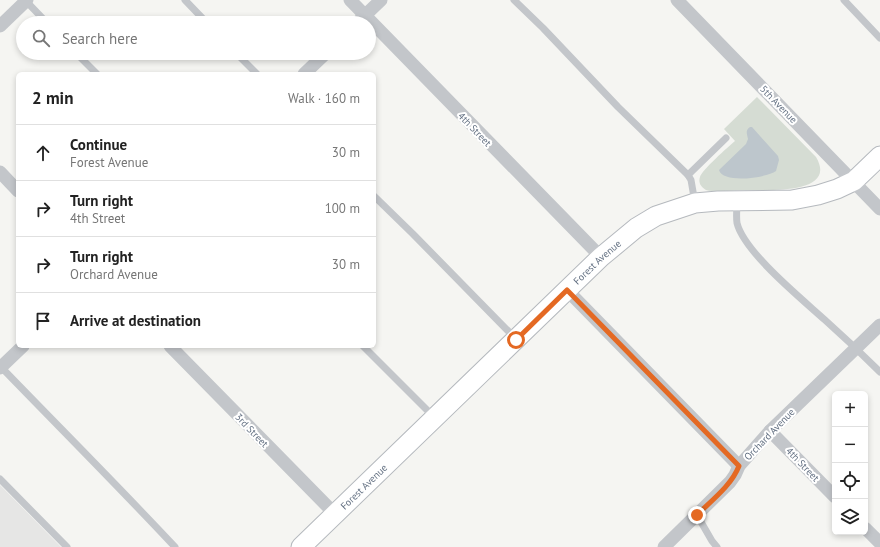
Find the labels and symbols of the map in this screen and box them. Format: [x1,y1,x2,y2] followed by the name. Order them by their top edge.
[757,83,800,126] street label: 5th Avenue
[455,110,495,150] street label: 4th Street
[571,237,624,287] street label: Forest Avenue
[507,331,525,349] route start
[741,406,797,463] street label: Orchard Avenue
[232,411,271,451] street label: 3rd Street
[783,445,823,485] street label: 4th Street
[338,461,390,513] street label: Forest Avenue
[688,506,706,524] route end

